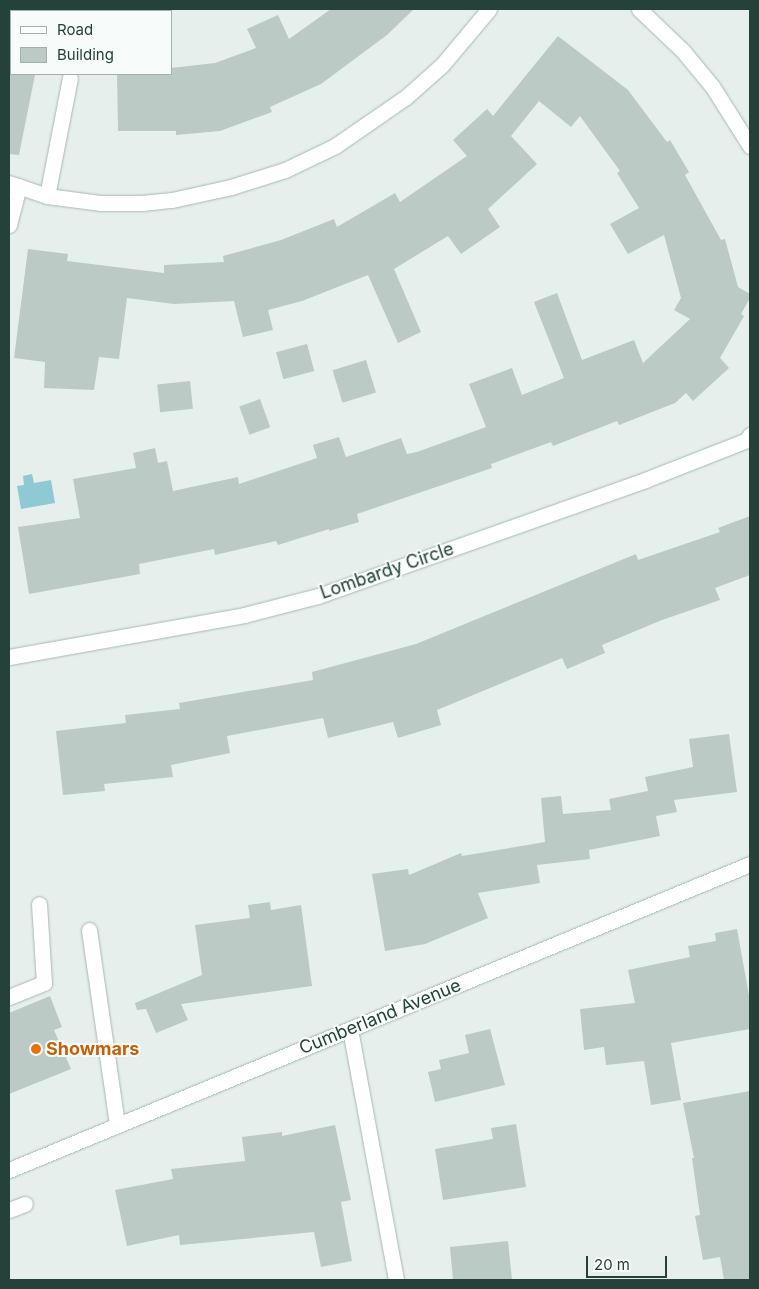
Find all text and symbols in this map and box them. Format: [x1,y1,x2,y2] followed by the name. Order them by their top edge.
[10,10,172,75] legend
[57,20,93,39] text: Road
[57,45,114,64] text: Building
[317,538,457,604] street label: Lombardy Circle
[296,975,464,1059] street label: Cumberland Avenue
[46,1038,139,1060] place label: Showmars
[30,1043,42,1055] marker: Showmars
[589,1246,670,1278] scale bar
[594,1255,630,1274] text: 20 m

